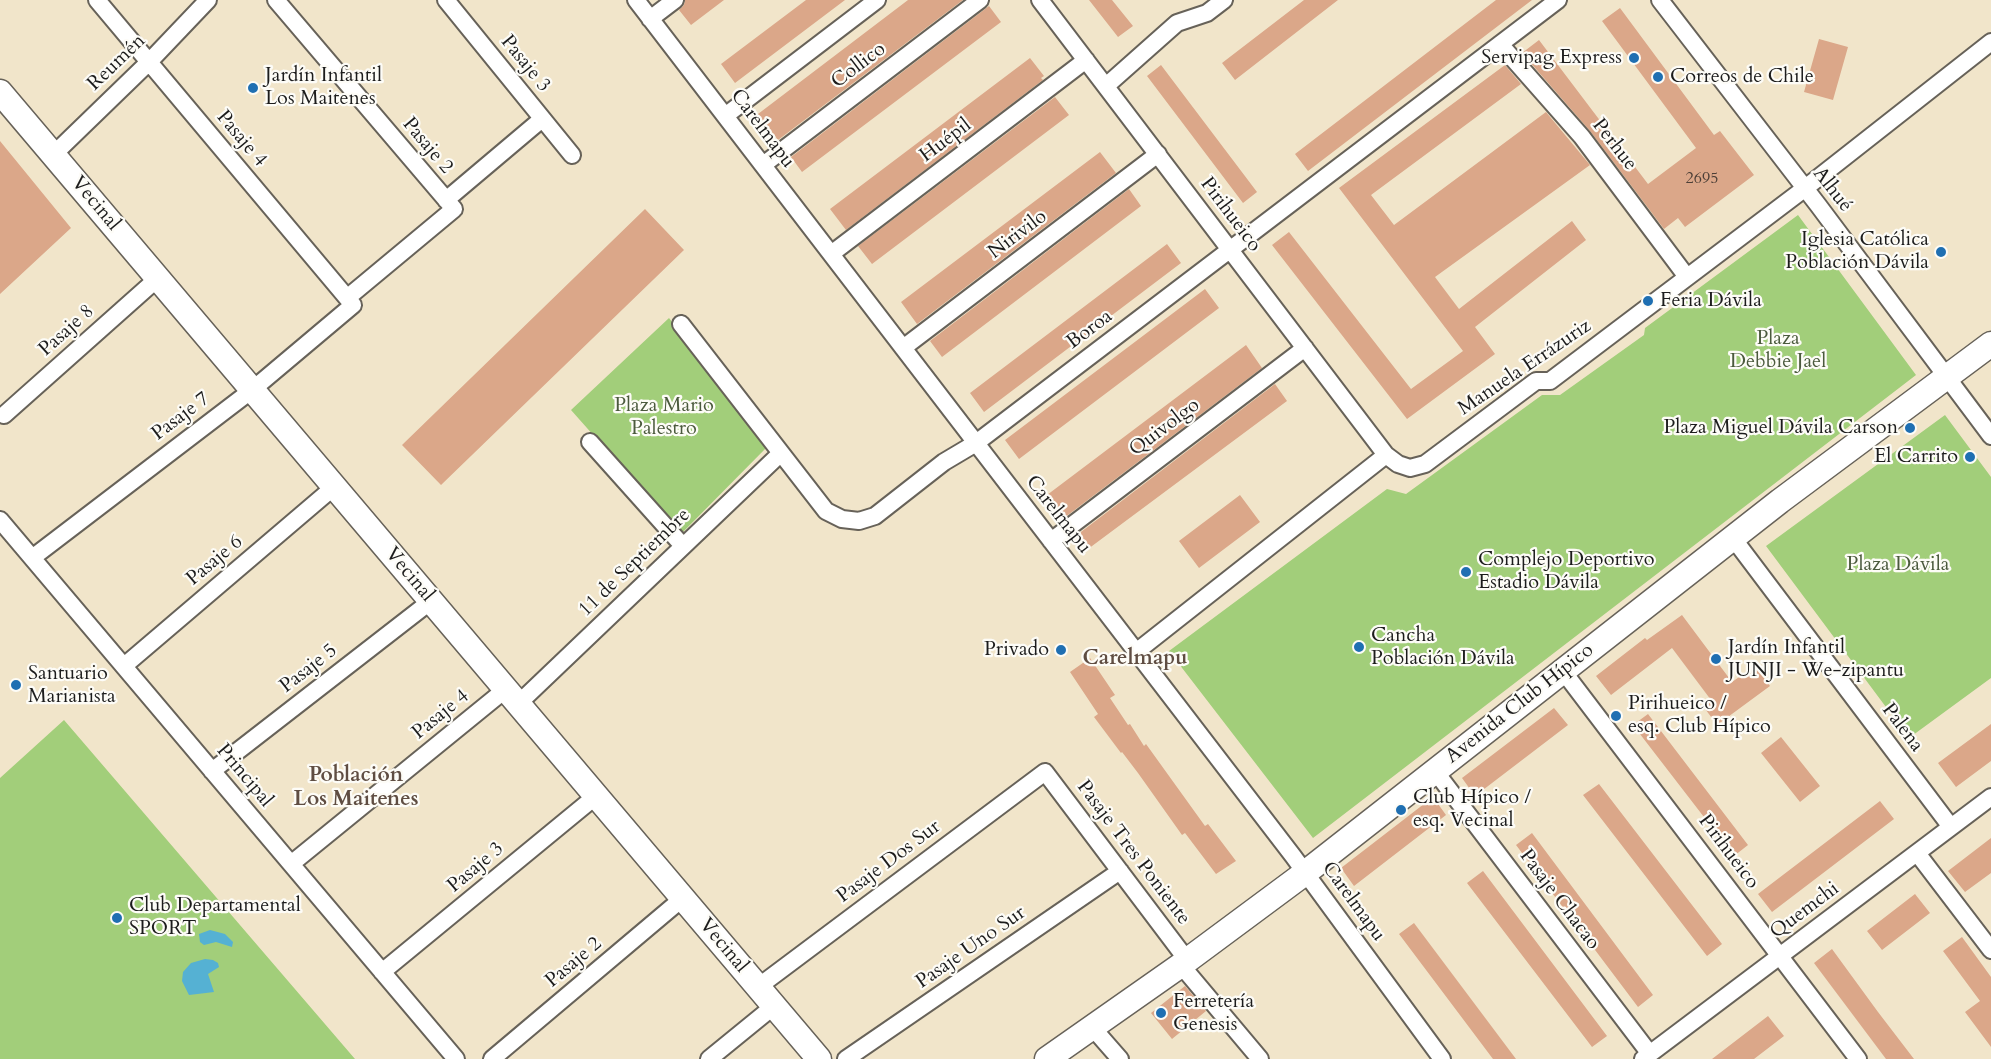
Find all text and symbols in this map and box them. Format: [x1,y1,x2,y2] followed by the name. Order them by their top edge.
[83,30,151,96] street label: Reumén
[495,31,555,97] street label: Pasaje 3
[827,38,891,94] street label: Collico
[1481,46,1622,70] place label: Servipag Express
[1627,51,1641,65] marker: Servipag Express
[265,64,382,111] place label: Jardín Infantil Los Maitenes
[1670,65,1814,89] place label: Correos de Chile
[1651,70,1665,84] marker: Correos de Chile
[246,81,260,95] marker: Jardín Infantil Los Maitenes
[725,85,799,173] street label: Carelmapu
[211,106,271,172] street label: Pasaje 4
[397,113,457,179] street label: Pasaje 2
[916,114,976,168] street label: Huépil
[1586,114,1642,176] street label: Perhue
[1807,163,1857,217] street label: Alhué
[1686,169,1718,189] house number: 2695
[65,172,125,236] street label: Vecinal
[1194,173,1266,257] street label: Pirihueico
[984,205,1052,265] street label: Nirivilo
[1785,228,1929,275] place label: Iglesia Católica Población Dávila
[1934,245,1948,259] marker: Iglesia Católica Población Dávila
[1660,289,1762,313] place label: Feria Dávila
[1641,294,1655,308] marker: Feria Dávila
[34,300,100,362] street label: Pasaje 8
[1062,305,1118,355] street label: Boroa
[1454,315,1596,421] street label: Manuela Errázuriz
[1730,327,1826,374] park label: Plaza Debbie Jael
[147,388,215,446] street label: Pasaje 7
[614,394,714,441] park label: Plaza Mario Palestro
[1125,394,1205,462] street label: Quivolgo
[1663,416,1898,440] place label: Plaza Miguel Dávila Carson
[1903,421,1917,435] marker: Plaza Miguel Dávila Carson
[1874,445,1958,469] place label: El Carrito
[1963,450,1977,464] marker: El Carrito
[1020,471,1096,559] street label: Carelmapu
[574,504,696,622] street label: 11 de Septiembre
[182,531,248,591] street label: Pasaje 6
[379,543,439,607] street label: Vecinal
[1478,548,1655,595] place label: Complejo Deportivo Estadio Dávila
[1847,553,1949,577] park label: Plaza Dávila
[1459,565,1473,579] marker: Complejo Deportivo Estadio Dávila
[1371,624,1515,671] place label: Cancha Población Dávila
[1728,636,1904,683] place label: Jardín Infantil JUNJI - We-zipantu
[984,638,1049,662] place label: Privado
[276,639,342,699] street label: Pasaje 5
[1441,639,1599,769] street label: Avenida Club Hípico
[1352,640,1366,654] marker: Cancha Población Dávila
[1054,643,1068,657] marker: Privado
[1082,646,1188,672] district label: Carelmapu
[1709,652,1723,666] marker: Jardín Infantil JUNJI - We-zipantu
[28,662,116,709] place label: Santuario Marianista
[9,678,23,692] marker: Santuario Marianista
[408,685,474,745] street label: Pasaje 4
[1628,692,1771,739] place label: Pirihueico / esq. Club Hípico
[1876,699,1928,757] street label: Palena
[1609,709,1623,723] marker: Pirihueico / esq. Club Hípico
[211,739,277,813] street label: Principal
[294,763,418,813] district label: Población Los Maitenes
[1071,776,1195,930] street label: Pasaje Tres Poniente
[1413,786,1531,833] place label: Club Hípico / esq. Vecinal
[1394,803,1408,817] marker: Club Hípico / esq. Vecinal
[1692,810,1764,894] street label: Pirihueico
[833,815,945,909] street label: Pasaje Dos Sur
[443,838,509,898] street label: Pasaje 3
[1513,845,1605,955] street label: Pasaje Chacao
[1316,857,1390,947] street label: Carelmapu
[1766,877,1844,945] street label: Quemchi
[129,894,301,941] place label: Club Departamental SPORT
[912,901,1030,995] street label: Pasaje Uno Sur
[110,911,124,925] marker: Club Departamental SPORT
[693,914,753,978] street label: Vecinal
[541,933,607,993] street label: Pasaje 2
[1173,990,1254,1037] place label: Ferretería Genesis
[1154,1006,1168,1020] marker: Ferretería Genesis

